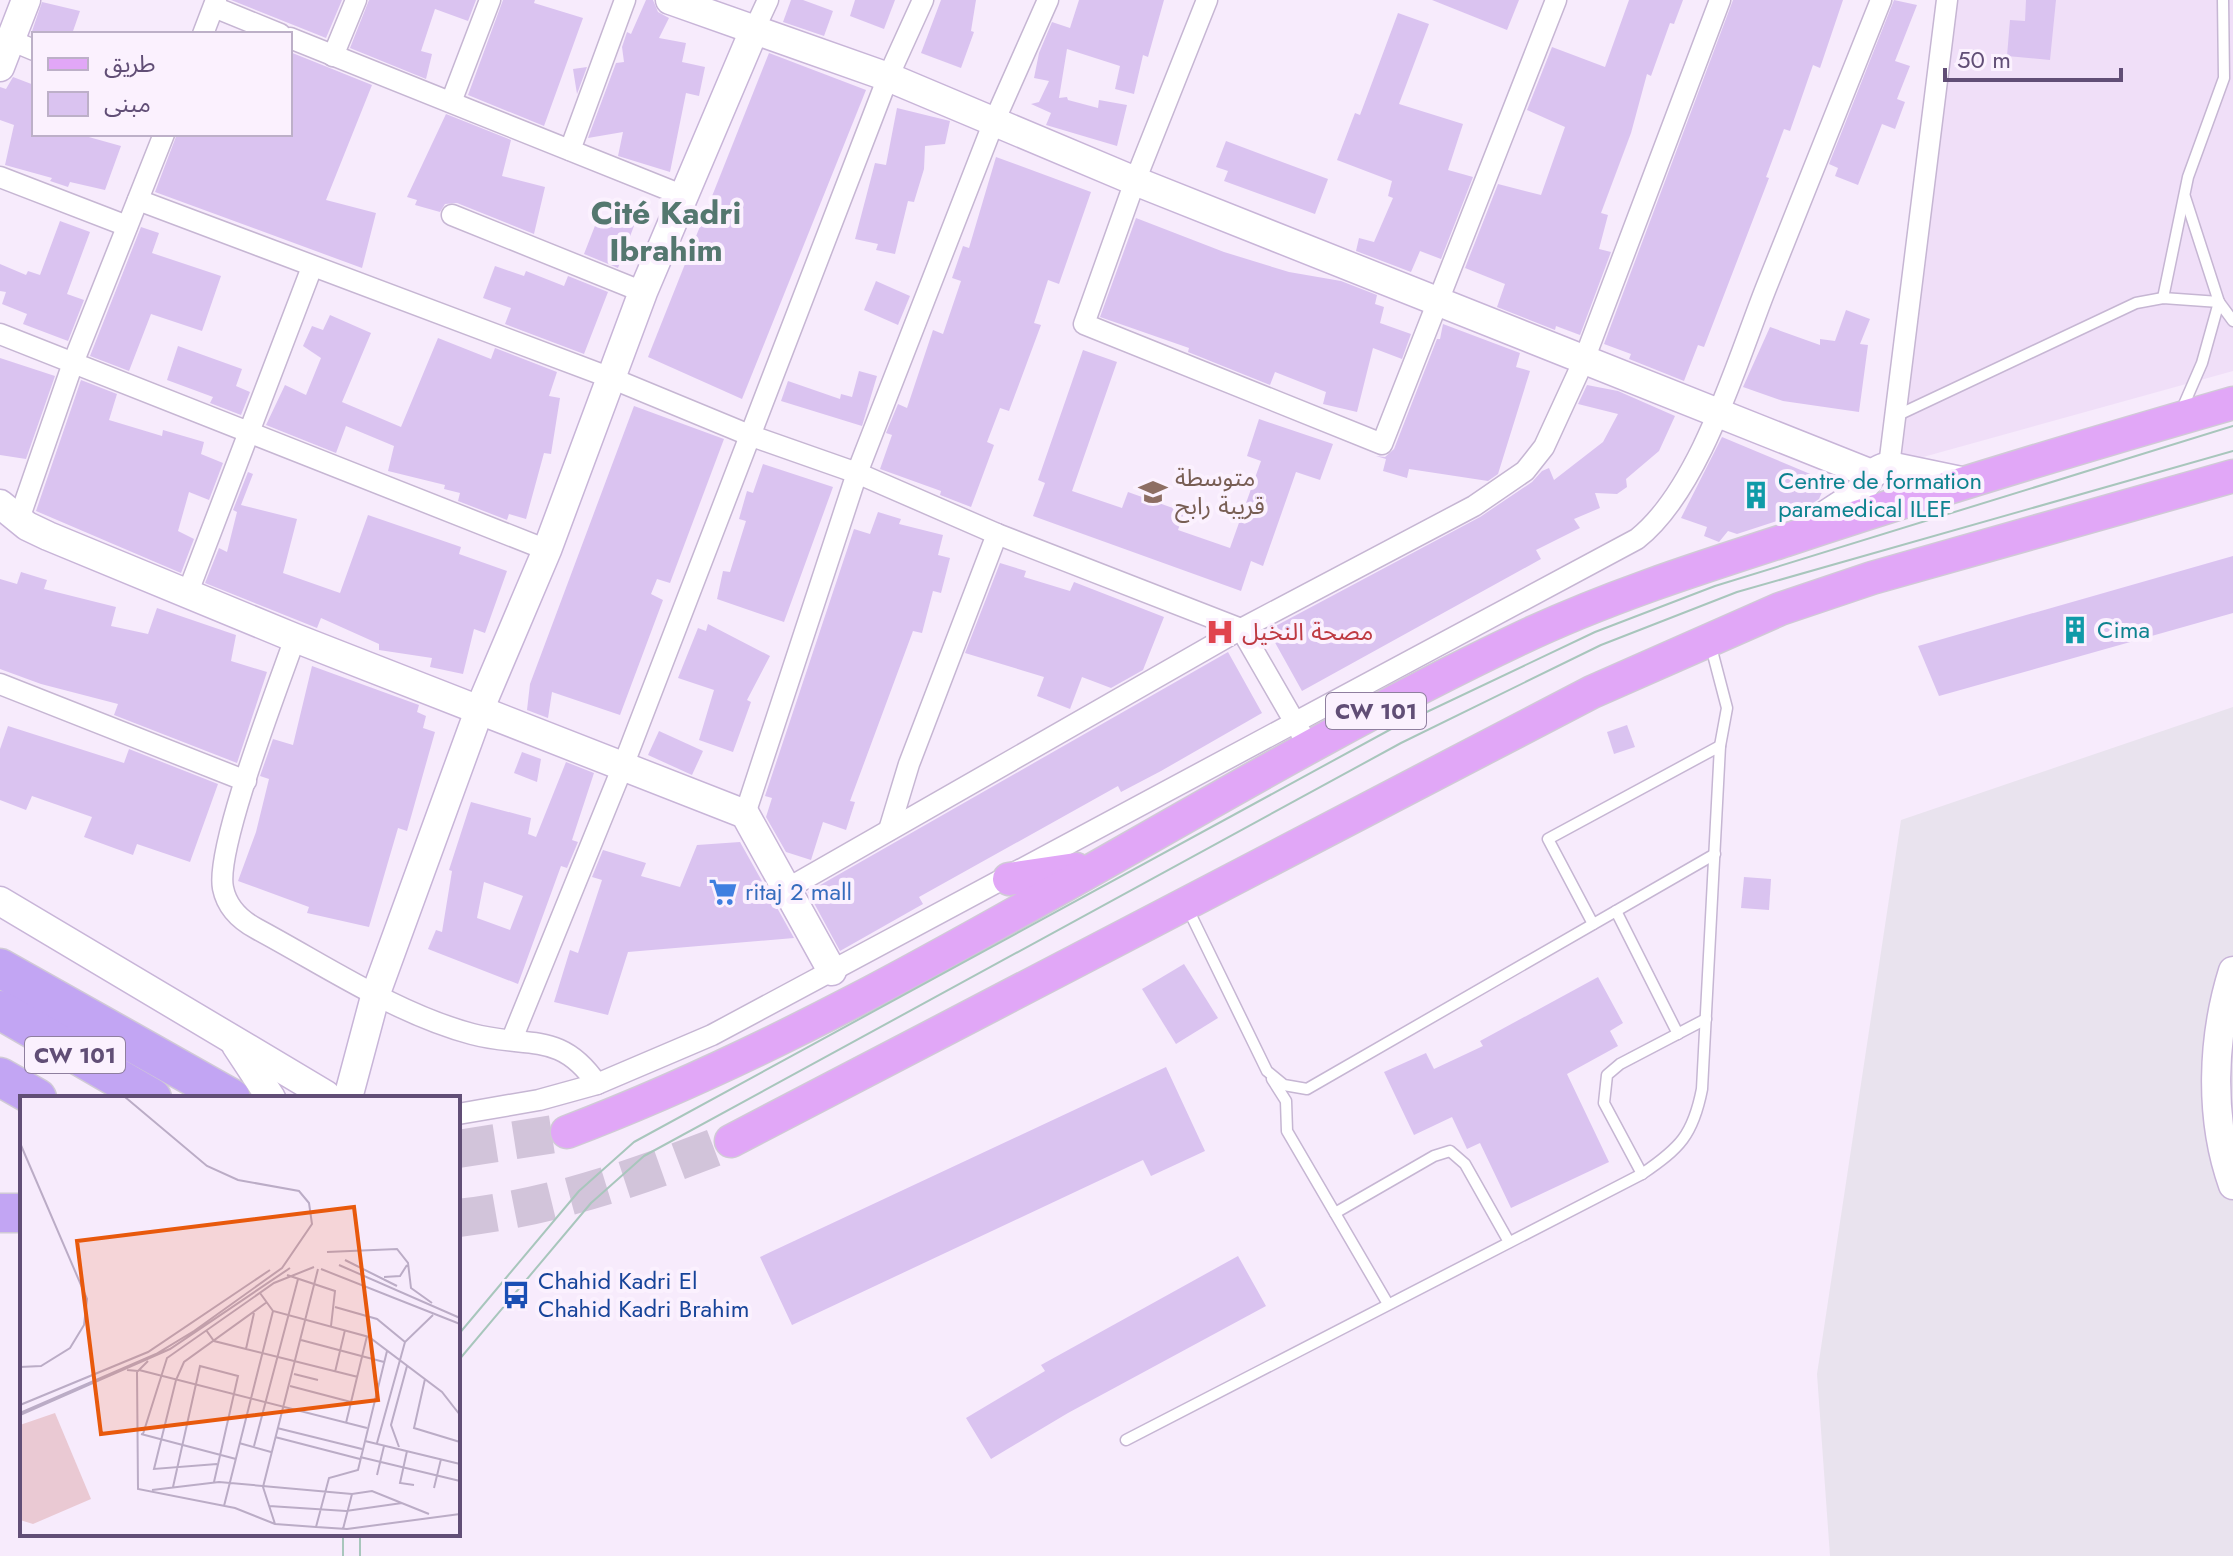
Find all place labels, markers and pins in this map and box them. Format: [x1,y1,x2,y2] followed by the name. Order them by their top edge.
[1175,460,1265,523] place label: متوسطة قريبة رابح
[1778,463,1982,526] place label: Centre de formation paramedical ILEF
[1138,477,1168,507] school or university icon: متوسطة قريبة رابح
[1741,480,1771,510] building icon: Centre de formation paramedical ILEF
[2097,612,2150,647] place label: Cima
[1242,614,1373,649] place label: مصحة النخيل
[2060,615,2090,645] building icon: Cima
[1205,617,1235,647] hospital icon: مصحة النخيل
[745,874,852,909] place label: ritaj 2 mall
[708,877,738,907] supermarket icon: ritaj 2 mall
[538,1263,750,1326] place label: Chahid Kadri El Chahid Kadri Brahim
[501,1280,531,1310] bus stop icon: Chahid Kadri El Chahid Kadri Brahim

